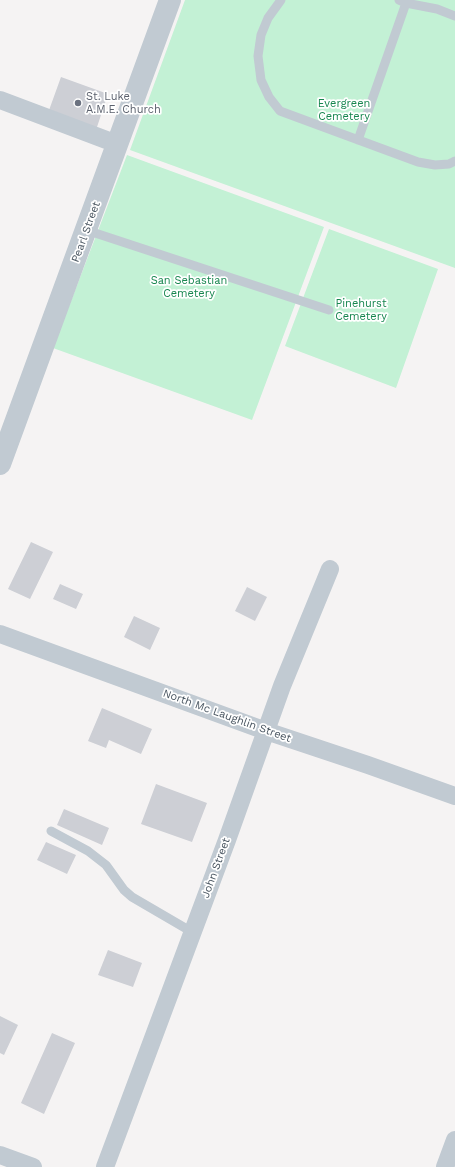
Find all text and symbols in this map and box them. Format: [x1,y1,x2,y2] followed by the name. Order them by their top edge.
[86,90,161,116] place label: St. Luke A.M.E. Church
[318,97,370,123] park label: Evergreen Cemetery
[73,98,83,108] marker: St. Luke A.M.E. Church
[69,200,103,264] street label: Pearl Street
[151,274,227,300] park label: San Sebastian Cemetery
[335,297,387,323] park label: Pinehurst Cemetery
[161,687,293,745] street label: North Mc Laughlin Street
[199,836,233,900] street label: John Street

